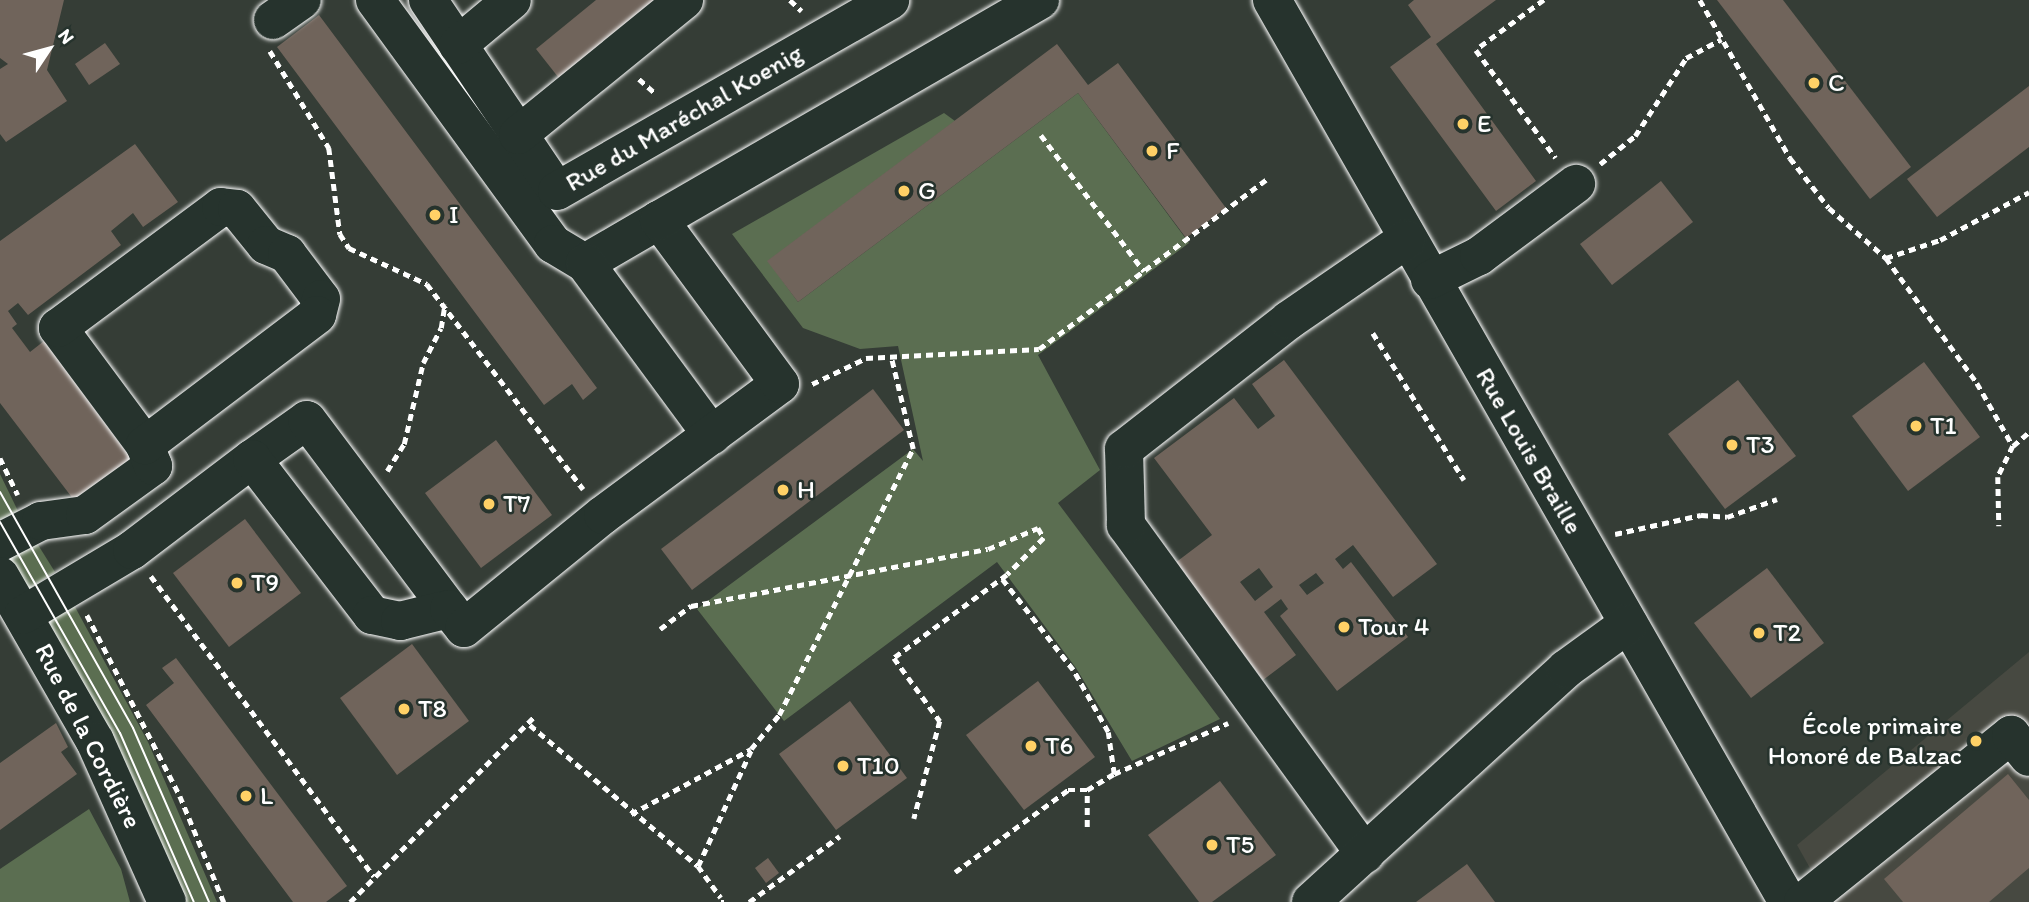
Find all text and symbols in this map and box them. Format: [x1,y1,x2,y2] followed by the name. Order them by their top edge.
[14,14,84,84] north arrow
[53,24,79,48] text: N
[560,38,808,198] street label: Rue du Maréchal Koenig
[1828,67,1845,99] place label: C
[1806,75,1822,91] marker: C
[1477,108,1491,140] place label: E
[1455,116,1471,132] marker: E
[1166,135,1179,167] place label: F
[1144,143,1160,159] marker: F
[918,175,936,207] place label: G
[896,183,912,199] marker: G
[449,199,459,231] place label: I
[427,207,443,223] marker: I
[1469,362,1589,540] street label: Rue Louis Braille
[1930,410,1957,442] place label: T1
[1908,418,1924,434] marker: T1
[1746,429,1775,461] place label: T3
[1724,437,1740,453] marker: T3
[797,474,815,506] place label: H
[775,482,791,498] marker: H
[503,488,530,520] place label: T7
[481,496,497,512] marker: T7
[251,567,279,599] place label: T9
[229,575,245,591] marker: T9
[1358,611,1429,643] place label: Tour 4
[1773,617,1801,649] place label: T2
[1336,619,1352,635] marker: Tour 4
[1751,625,1767,641] marker: T2
[28,638,148,834] street label: Rue de la Cordière
[418,693,447,725] place label: T8
[396,701,412,717] marker: T8
[1768,710,1962,772] place label: École primaire Honoré de Balzac
[1045,730,1073,762] place label: T6
[1968,733,1984,749] marker: École primaire Honoré de Balzac
[1023,738,1039,754] marker: T6
[857,750,900,782] place label: T10
[835,758,851,774] marker: T10
[260,780,273,812] place label: L
[238,788,254,804] marker: L
[1226,829,1254,861] place label: T5
[1204,837,1220,853] marker: T5

